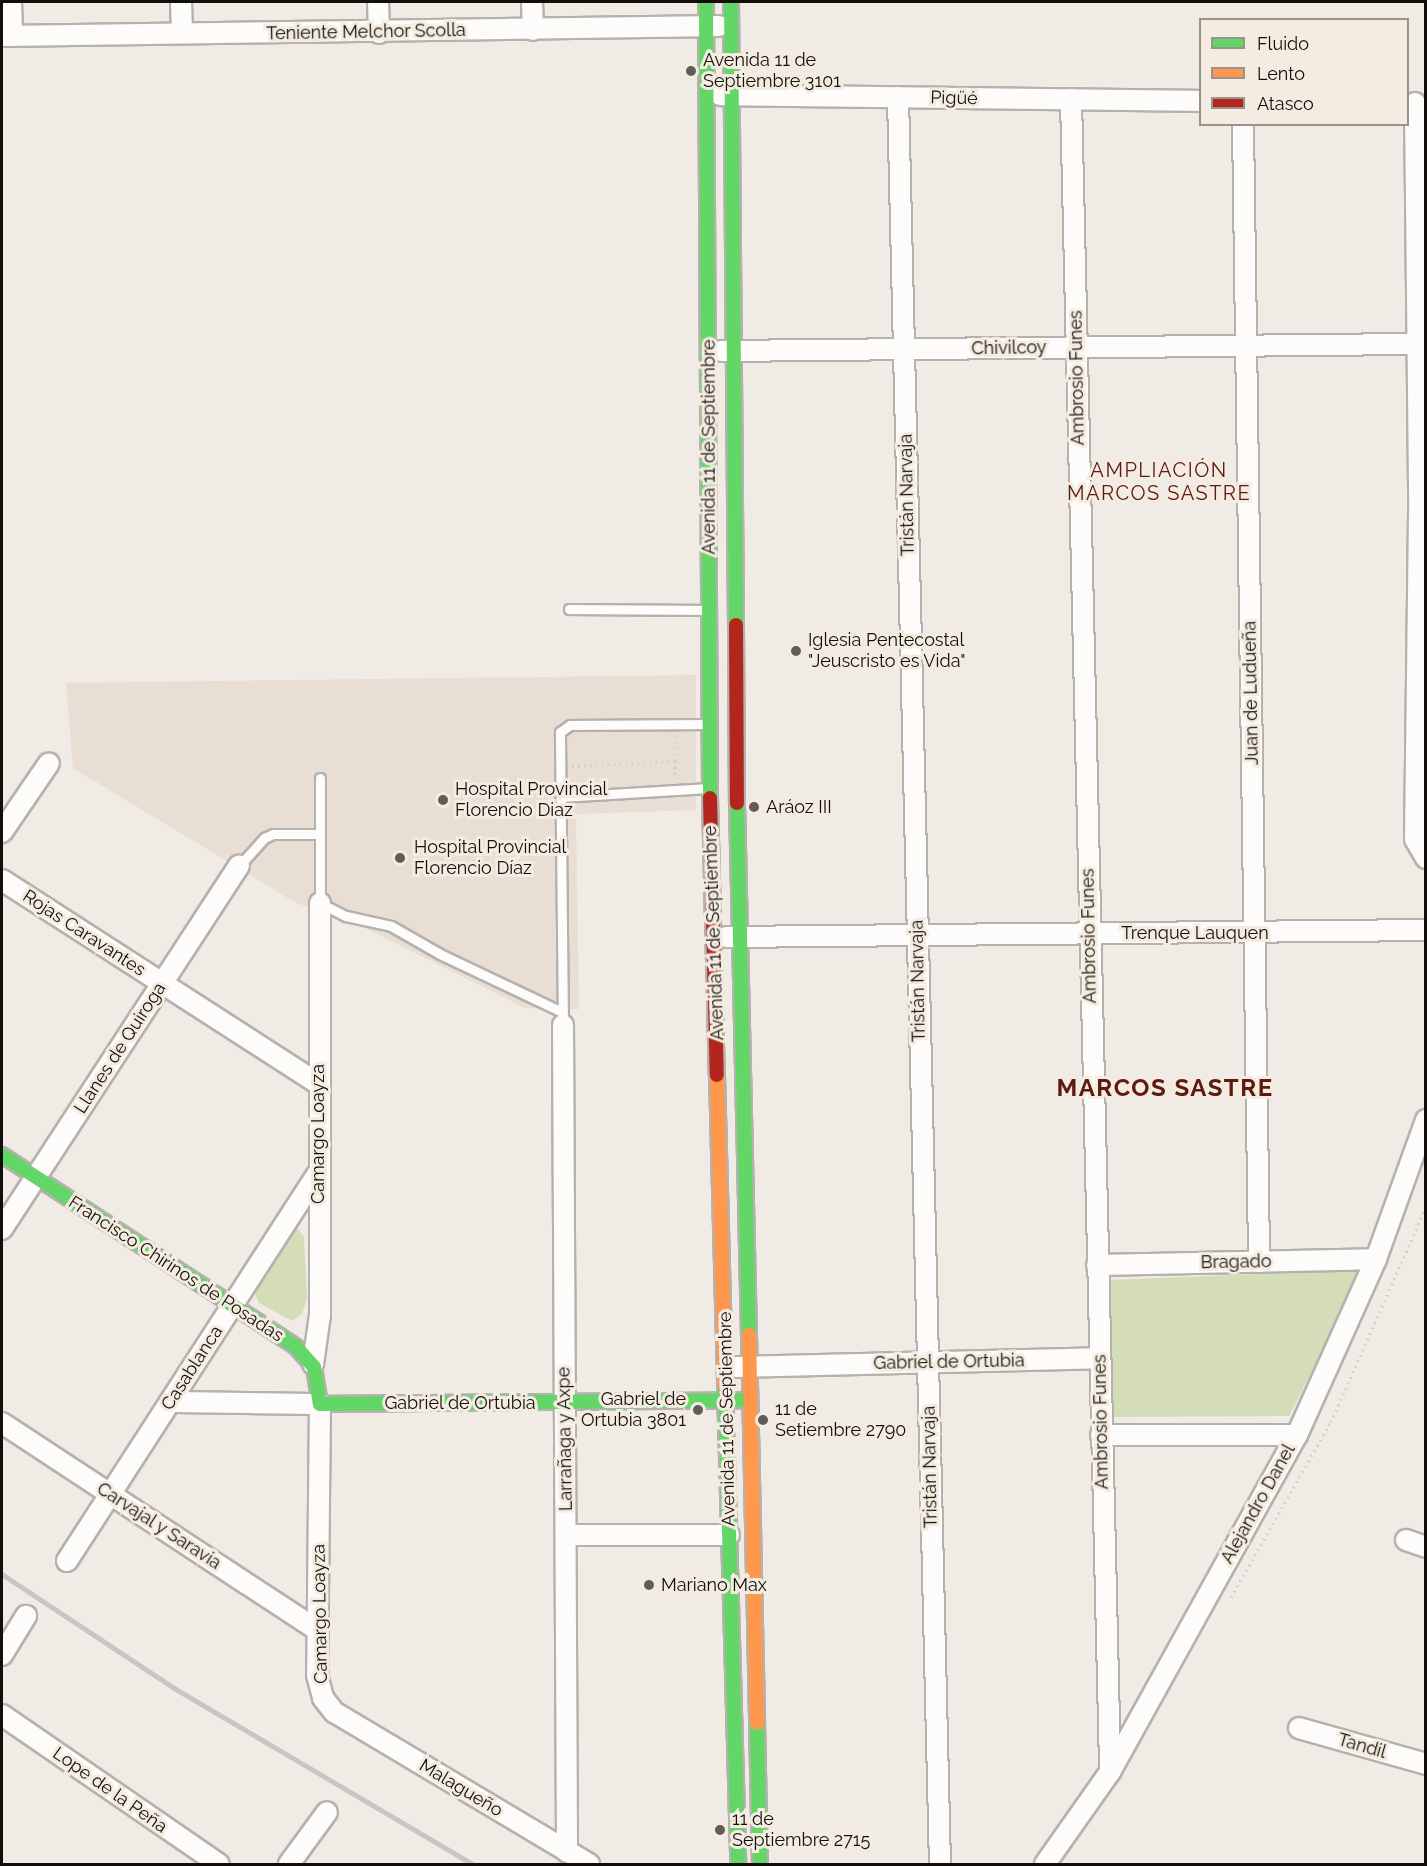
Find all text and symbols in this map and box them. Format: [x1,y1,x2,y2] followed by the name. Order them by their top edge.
[1199,18,1409,126] legend
[266,19,466,45] street label: Teniente Melchor Scolla
[1257,33,1309,54] text: Fluido
[703,50,841,92] place label: Avenida 11 de Septiembre 3101
[1257,63,1305,84] text: Lento
[684,64,698,78] marker: Avenida 11 de Septiembre 3101
[930,87,978,109] street label: Pigüé
[1257,93,1314,114] text: Atasco
[1065,310,1089,446] street label: Ambrosio Funes
[971,337,1047,359] street label: Chivilcoy
[698,340,720,554] street label: Avenida 11 de Septiembre
[895,434,919,556] street label: Tristán Narvaja
[1067,458,1251,505] district label: AMPLIACIÓN MARCOS SASTRE
[1239,621,1263,765] street label: Juan de Ludueña
[808,630,966,672] place label: Iglesia Pentecostal "Jeuscristo es Vida"
[789,644,803,658] marker: Iglesia Pentecostal "Jeuscristo es Vida"
[455,779,608,822] place label: Hospital Provincial Florencio Diaz
[436,793,450,807] marker: Hospital Provincial Florencio Diaz
[766,796,832,818] place label: Aráoz III
[747,800,761,814] marker: Aráoz III
[699,825,729,1041] street label: Avenida 11 de Septiembre
[414,837,567,880] place label: Hospital Provincial Florencio Díaz
[391,849,409,867] marker: Hospital Provincial Florencio Díaz
[1077,868,1101,1004] street label: Ambrosio Funes
[19,885,149,981] street label: Rojas Caravantes
[906,920,930,1042] street label: Tristán Narvaja
[1121,922,1269,944] street label: Trenque Lauquen
[70,979,170,1117] street label: Llanes de Quiroga
[307,1064,329,1204] street label: Camargo Loayza
[1056,1074,1274,1102] district label: MARCOS SASTRE
[64,1191,288,1347] street label: Francisco Chirinos de Posadas
[1200,1251,1272,1273] street label: Bragado
[714,1311,740,1527] street label: Avenida 11 de Septiembre
[157,1322,227,1414] street label: Casablanca
[873,1350,1025,1374] street label: Gabriel de Ortubia
[1089,1354,1113,1490] street label: Ambrosio Funes
[553,1366,577,1512] street label: Larrañaga y Axpe
[581,1389,686,1432] place label: Gabriel de Ortubia 3801
[384,1392,536,1414] street label: Gabriel de Ortubia
[775,1399,906,1442] place label: 11 de Setiembre 2790
[691,1403,705,1417] marker: Gabriel de Ortubia 3801
[918,1406,942,1528] street label: Tristán Narvaja
[756,1413,770,1427] marker: 11 de Setiembre 2790
[1216,1441,1300,1567] street label: Alejandro Danel
[92,1477,226,1575] street label: Carvajal y Saravia
[308,1544,332,1684] street label: Camargo Loayza
[661,1574,767,1596] place label: Mariano Max
[642,1578,656,1592] marker: Mariano Max
[1335,1729,1389,1763] street label: Tandil
[49,1742,171,1838] street label: Lope de la Peña
[415,1755,507,1821] street label: Malagueño
[732,1809,870,1852] place label: 11 de Septiembre 2715
[713,1823,727,1837] marker: 11 de Septiembre 2715

